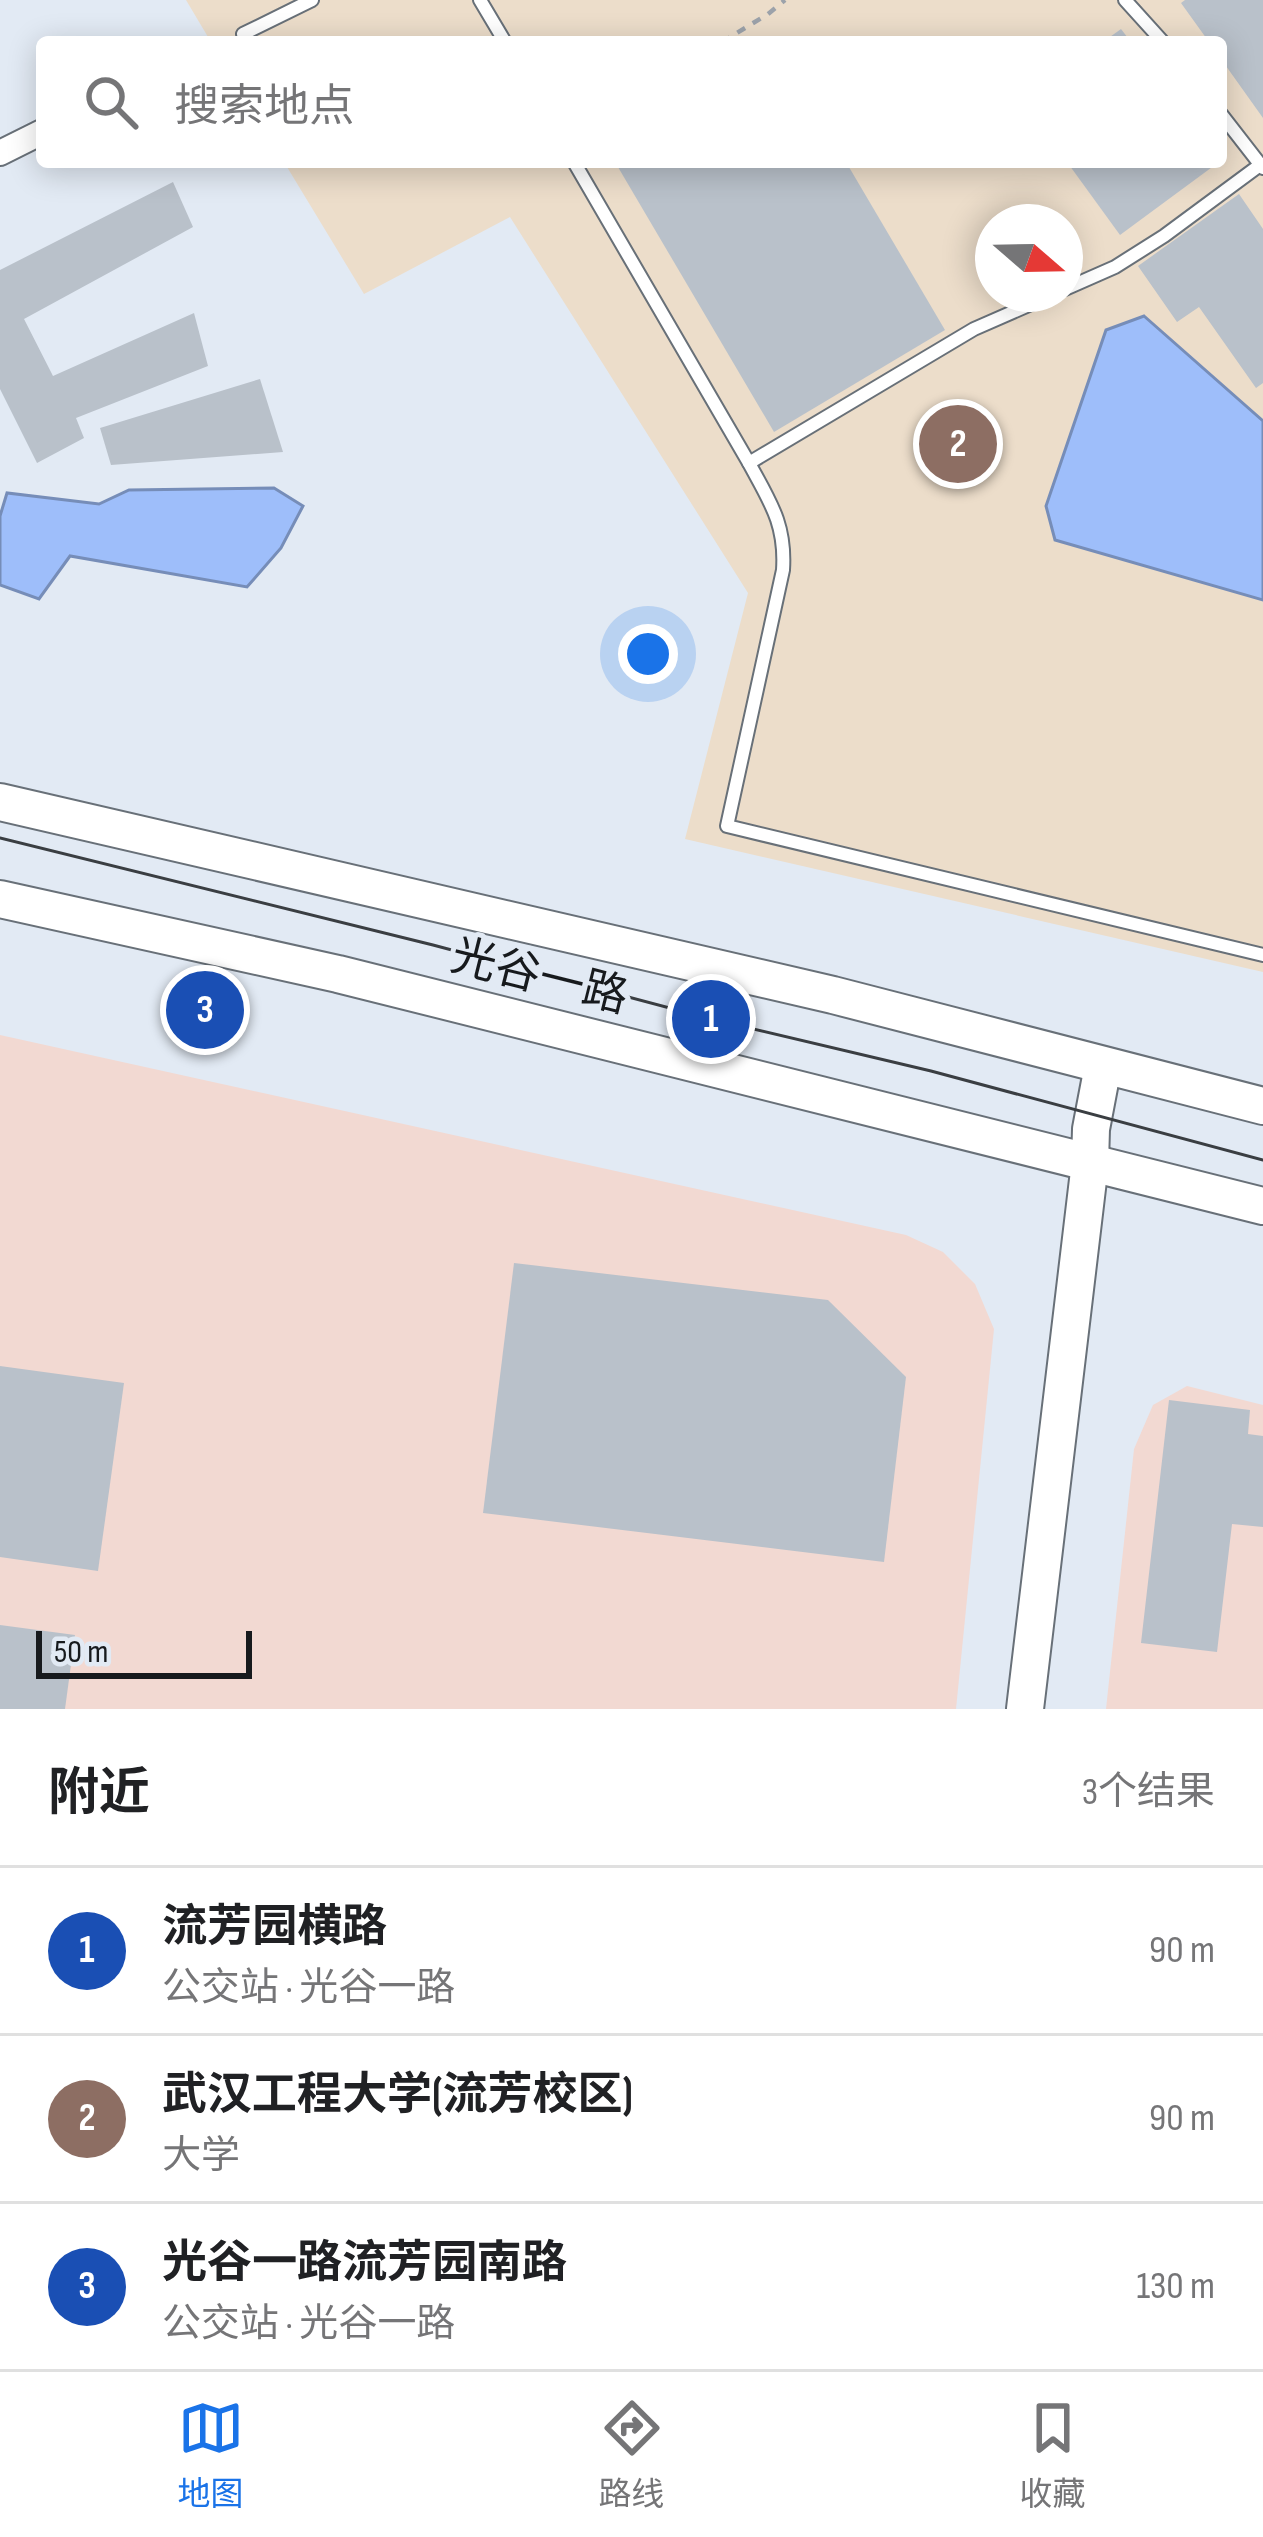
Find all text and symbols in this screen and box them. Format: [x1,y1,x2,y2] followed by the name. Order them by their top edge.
[36,36,1227,168] search box
[78,69,144,135] icon: search
[174,80,354,135] text: 搜索地点
[975,204,1083,312] north arrow
[919,399,997,489] pin: 2
[618,624,678,684] your location
[445,929,633,1026] street label: 光谷一路
[166,965,244,1055] pin: 3
[672,974,750,1064] pin: 1
[36,1625,252,1678] scale bar
[54,1632,108,1672] text: 50 m
[48,1763,150,1824] text: 附近
[1082,1769,1215,1816] text: 3个结果
[162,1900,387,1955] text: 流芳园横路
[79,1927,95,1974] text: 1
[1149,1927,1215,1974] text: 90 m
[162,1965,455,2012] text: 公交站 · 光谷一路
[162,2068,633,2123] text: 武汉工程大学(流芳校区)
[78,2095,96,2142] text: 2
[1149,2095,1215,2142] text: 90 m
[162,2133,240,2180] text: 大学
[162,2236,567,2291] text: 光谷一路流芳园南路
[78,2263,96,2310] text: 3
[1136,2263,1215,2310] text: 130 m
[162,2301,455,2348] text: 公交站 · 光谷一路
[178,2395,244,2515] tab: 地图
[599,2395,665,2515] tab: 路线
[1020,2395,1086,2515] tab: 收藏

